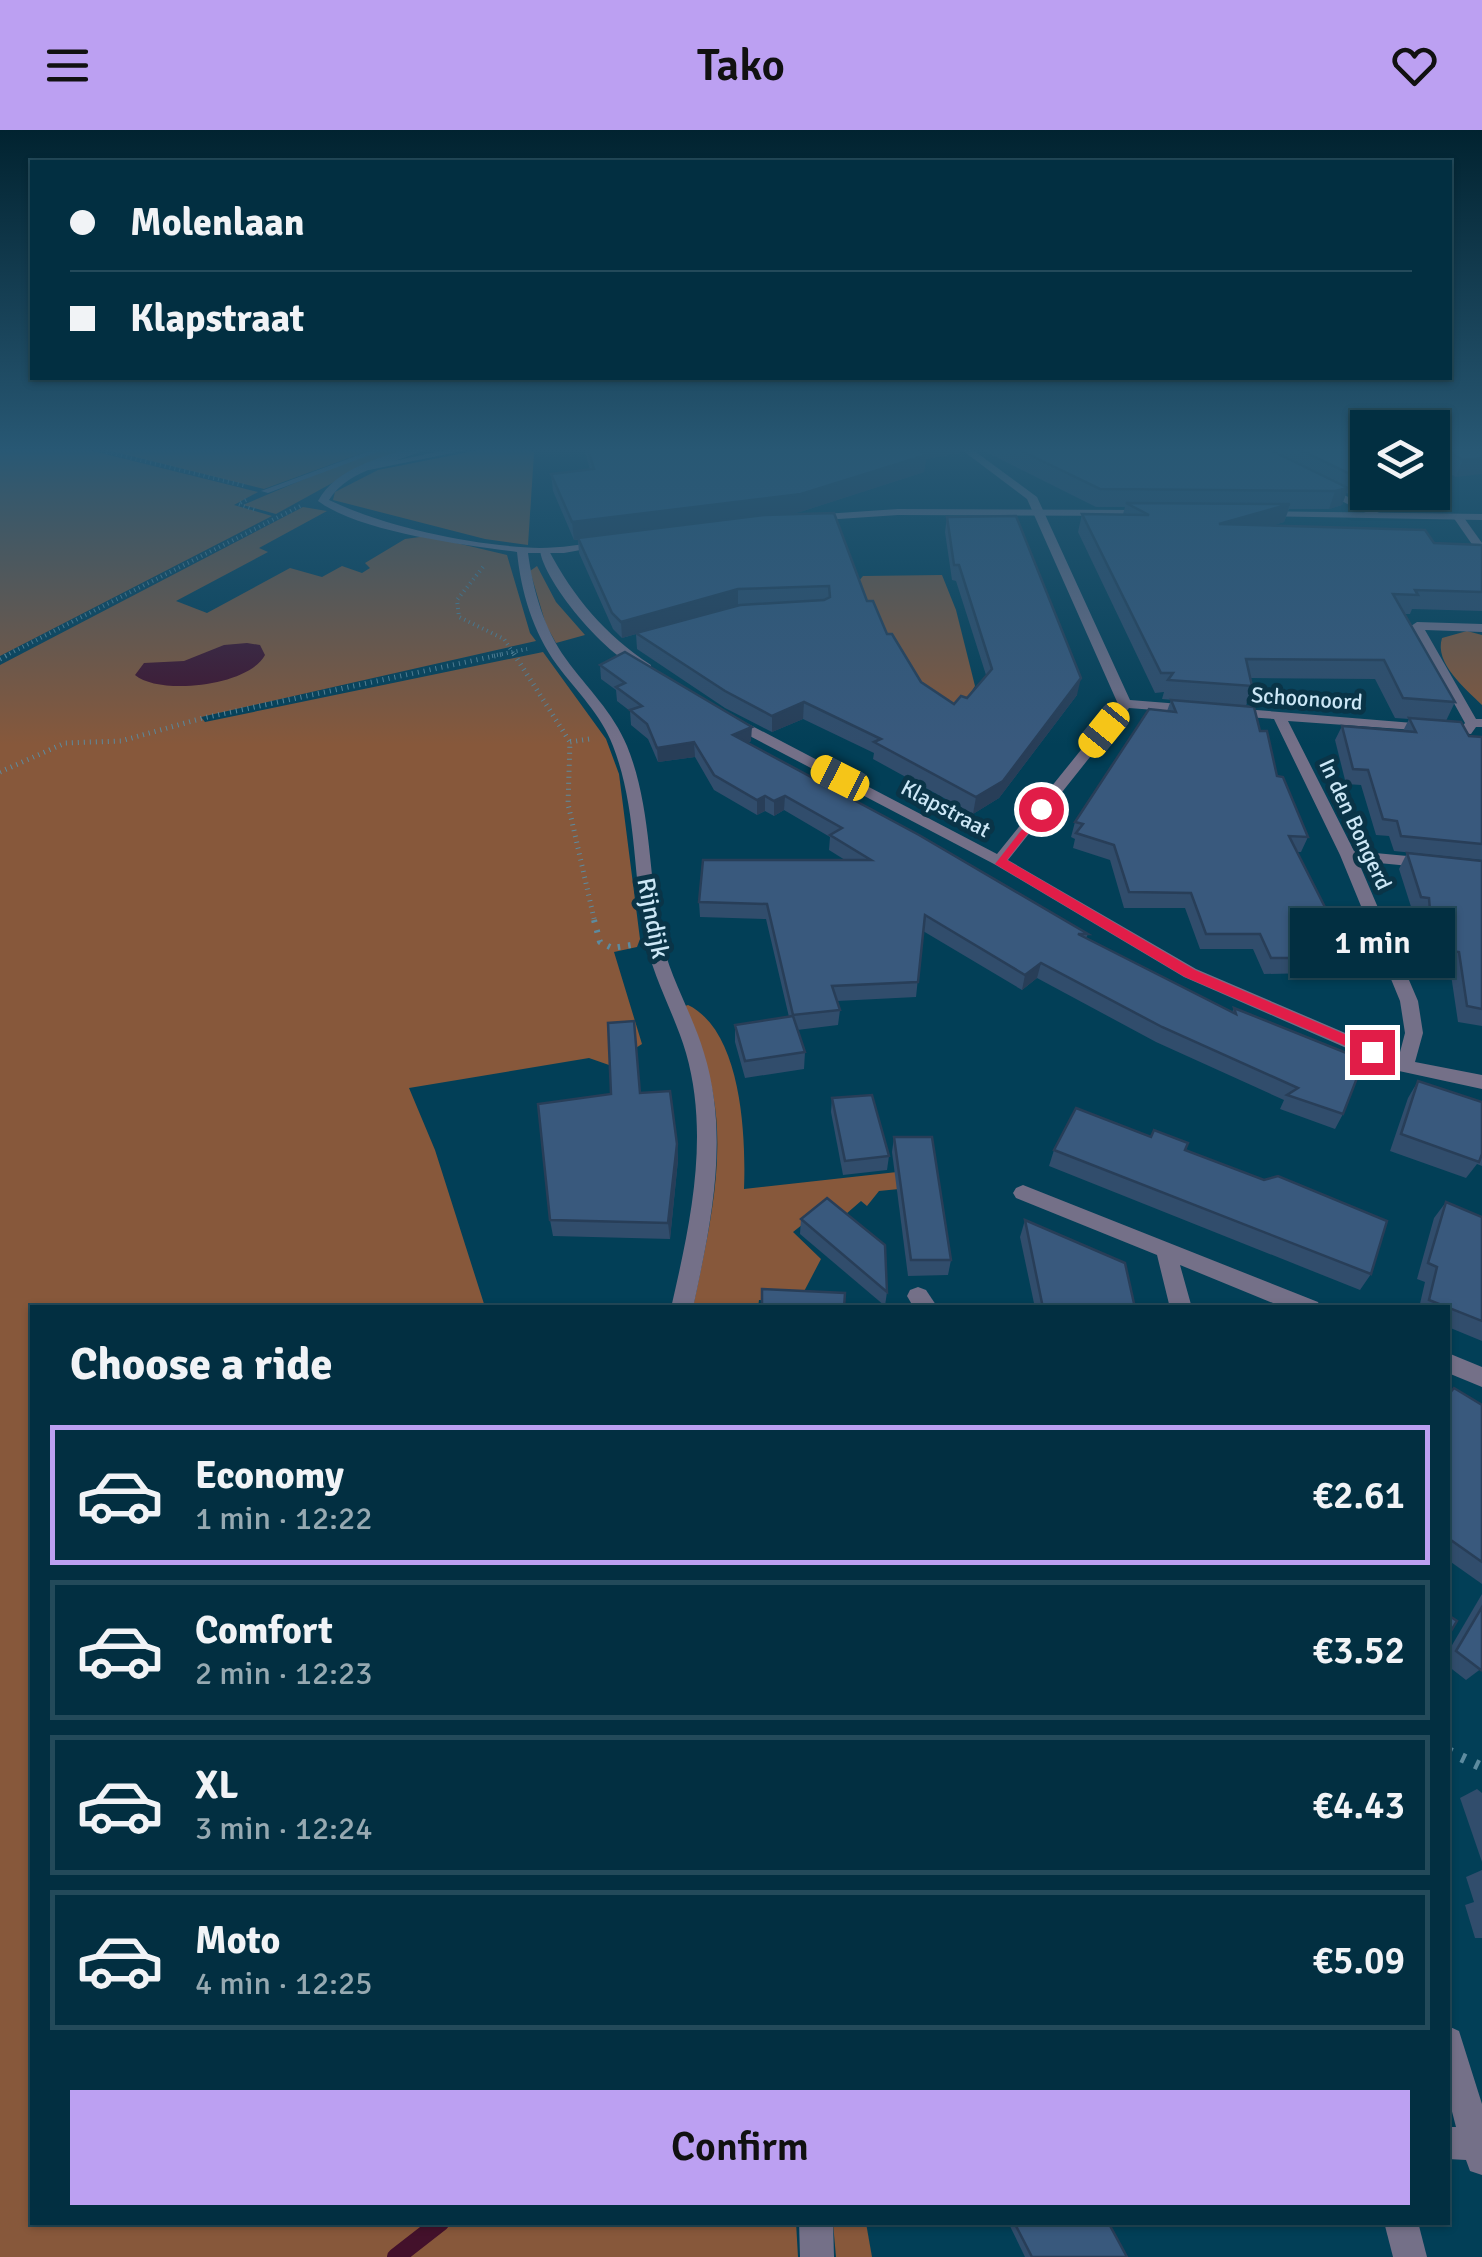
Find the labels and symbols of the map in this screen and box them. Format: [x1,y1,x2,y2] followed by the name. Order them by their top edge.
[1250,681,1364,716] street label: Schoonoord
[1073,697,1135,763] car
[806,751,874,805] car
[1313,754,1398,894] street label: In den Bongerd
[896,774,995,843] street label: Klapstraat
[1019,787,1064,832] route start
[630,875,677,962] street label: Rijndijk
[1290,907,1454,977] callout: 1 min
[1350,1030,1395,1075] route end

